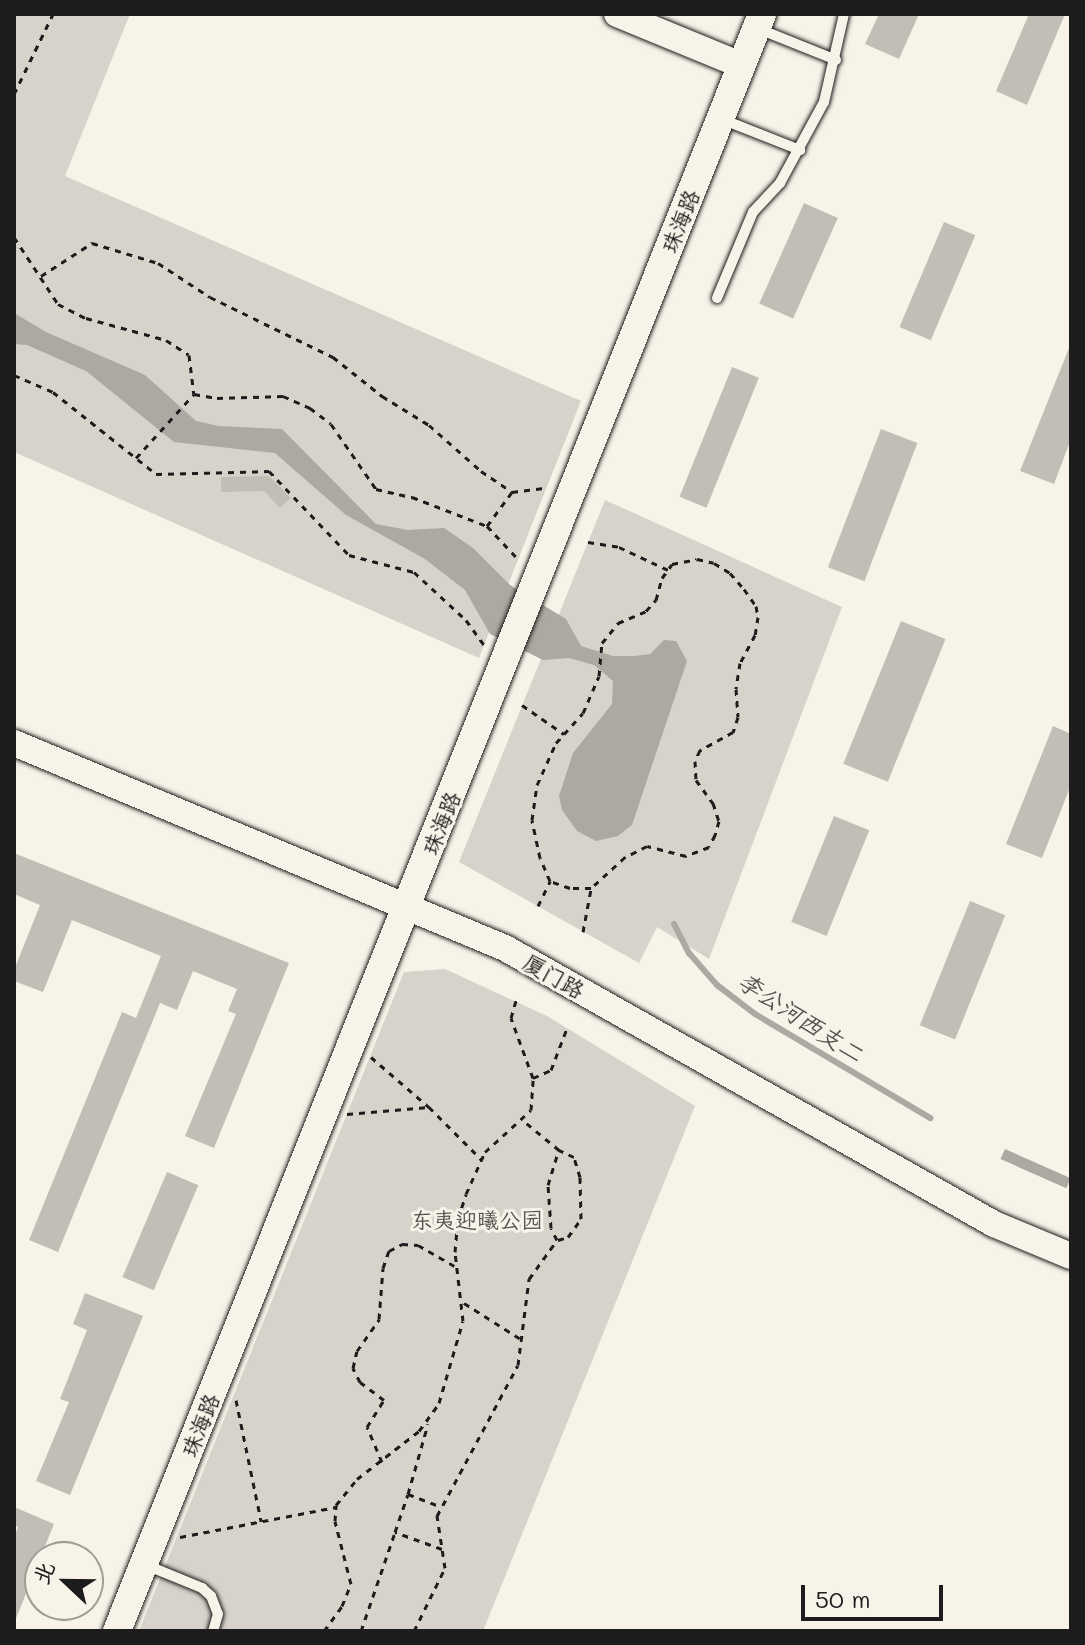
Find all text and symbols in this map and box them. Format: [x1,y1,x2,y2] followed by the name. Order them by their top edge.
[655,185,705,257] street label: 珠海路
[416,787,466,859] street label: 珠海路
[519,948,589,1004] street label: 厦门路
[733,966,869,1068] water label: 李公河西支二
[411,1207,543,1233] park label: 东夷迎曦公园
[175,1389,225,1461] street label: 珠海路
[24,1541,104,1621] north arrow
[26,1557,61,1588] text: 北
[805,1569,947,1619] scale bar
[815,1583,871,1614] text: 50 m

